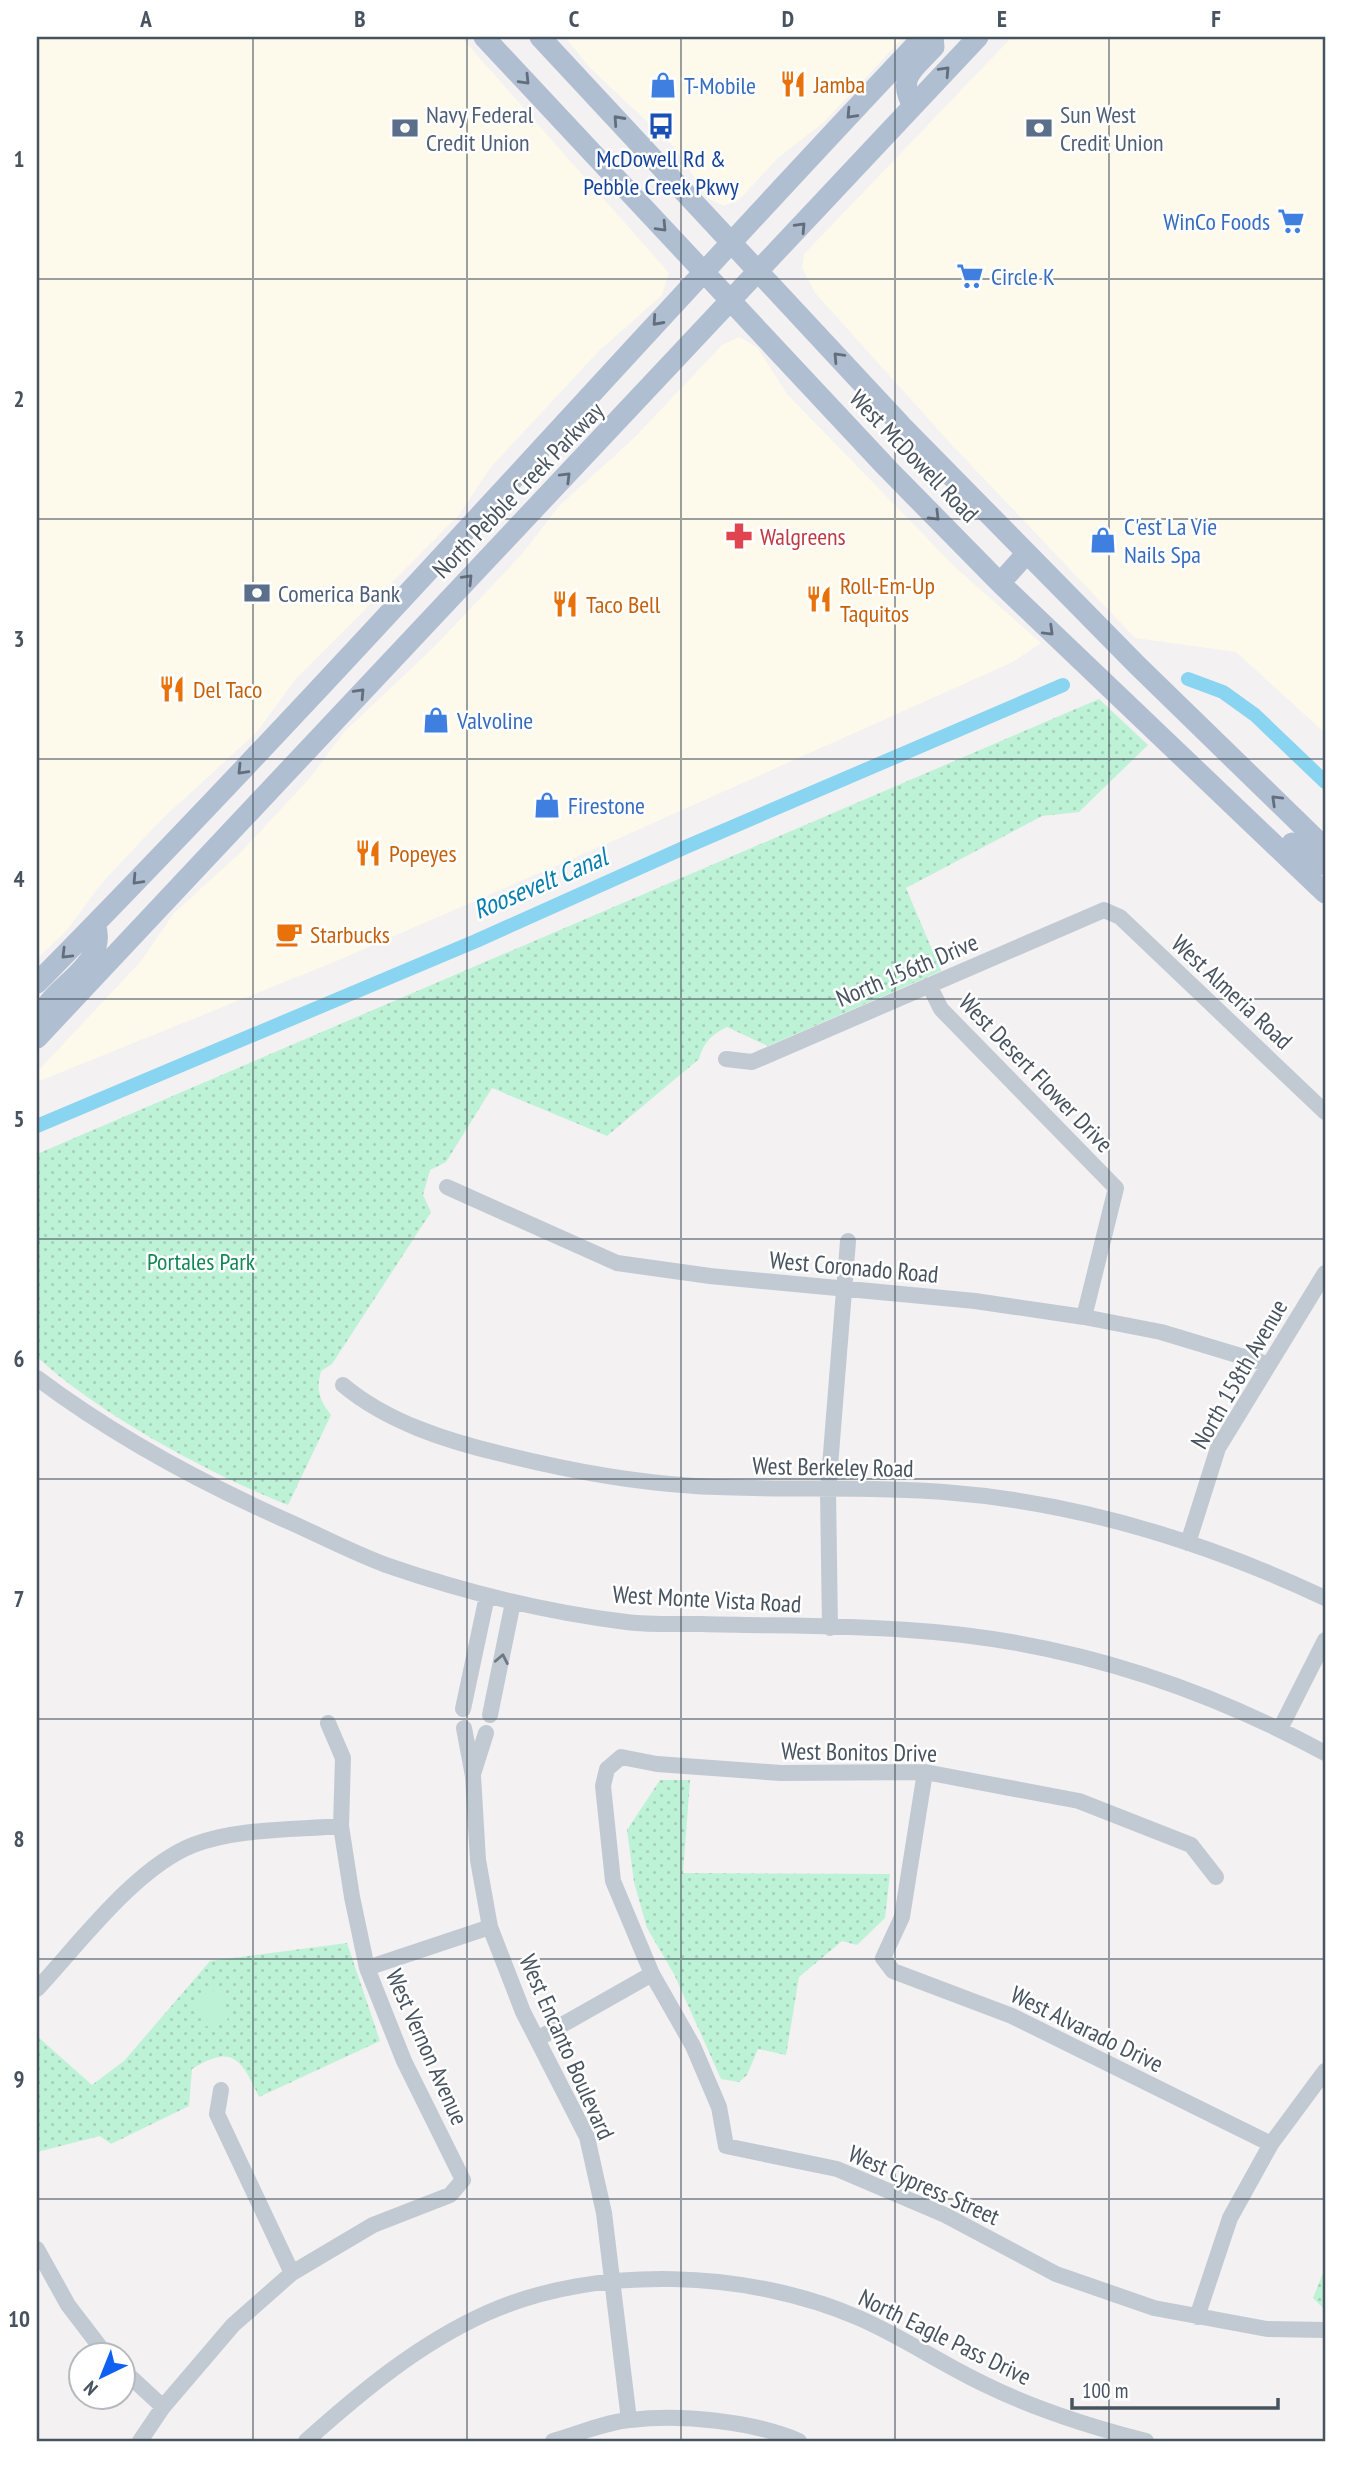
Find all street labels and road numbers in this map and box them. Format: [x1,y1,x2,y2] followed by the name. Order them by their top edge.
[843,383,985,529] street label: West McDowell Road
[426,395,610,585] street label: North Pebble Creek Parkway
[831,926,983,1014] street label: North 156th Drive
[1165,928,1299,1056] street label: West Almeria Road
[952,987,1120,1159] street label: West Desert Flower Drive
[768,1244,940,1290] street label: West Coronado Road
[1184,1294,1294,1454] street label: North 158th Avenue
[752,1450,914,1484] street label: West Berkeley Road
[612,1579,802,1619] street label: West Monte Vista Road
[781,1735,937,1769] street label: West Bonitos Drive
[512,1950,622,2144] street label: West Encanto Boulevard
[379,1964,475,2130] street label: West Vernon Avenue
[1006,1979,1168,2079] street label: West Alvarado Drive
[844,2138,1005,2232] street label: West Cypress Street
[854,2282,1036,2392] street label: North Eagle Pass Drive

